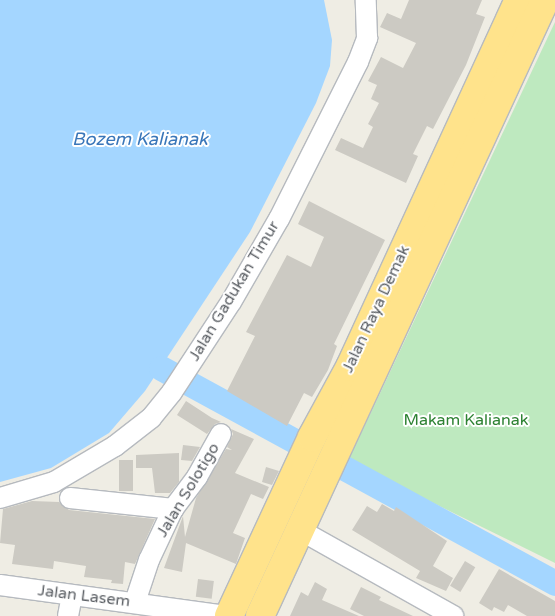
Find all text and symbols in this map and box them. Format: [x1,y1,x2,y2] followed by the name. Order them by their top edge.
[72,128,208,150] water label: Bozem Kalianak
[185,218,283,364] street label: Jalan Gadukan Timur
[338,242,414,376] street label: Jalan Raya Demak
[404,410,528,430] park label: Makam Kalianak
[152,439,224,541] street label: Jalan Solotigo
[37,581,131,611] street label: Jalan Lasem

